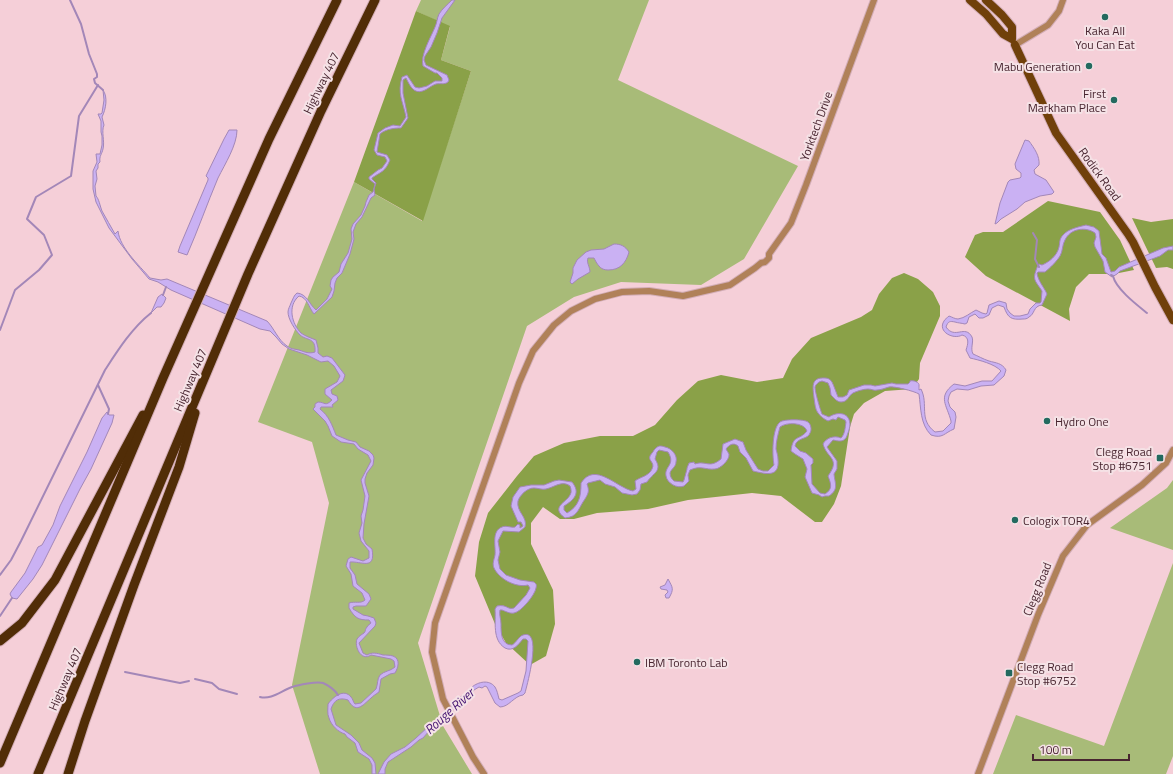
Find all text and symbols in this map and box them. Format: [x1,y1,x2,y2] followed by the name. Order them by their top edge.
[1100,12,1110,22] marker: Kaka All You Can Eat
[1075,21,1136,54] place label: Kaka All You Can Eat
[298,49,344,117] street label: Highway 407
[994,57,1081,76] place label: Mabu Generation
[1084,61,1094,71] marker: Mabu Generation
[1028,84,1107,117] place label: First Markham Place
[795,89,837,163] street label: Yorktech Drive
[1109,95,1119,105] marker: First Markham Place
[1074,143,1126,205] street label: Rodick Road
[168,345,212,415] street label: Highway 407
[1055,412,1109,431] place label: Hydro One
[1042,416,1052,426] marker: Hydro One
[1092,442,1152,475] place label: Clegg Road Stop #6751
[1155,453,1165,463] marker: Clegg Road Stop #6751
[1023,511,1090,530] place label: Cologix TOR4
[1010,515,1020,525] marker: Cologix TOR4
[1018,559,1056,619] street label: Clegg Road
[43,644,87,714] street label: Highway 407
[645,653,728,672] place label: IBM Toronto Lab
[632,657,642,667] marker: IBM Toronto Lab
[1017,657,1077,690] place label: Clegg Road Stop #6752
[1004,668,1014,678] marker: Clegg Road Stop #6752
[420,682,480,739] water label: Rouge River
[1033,736,1129,762] scale bar
[1039,740,1072,759] text: 100 m

